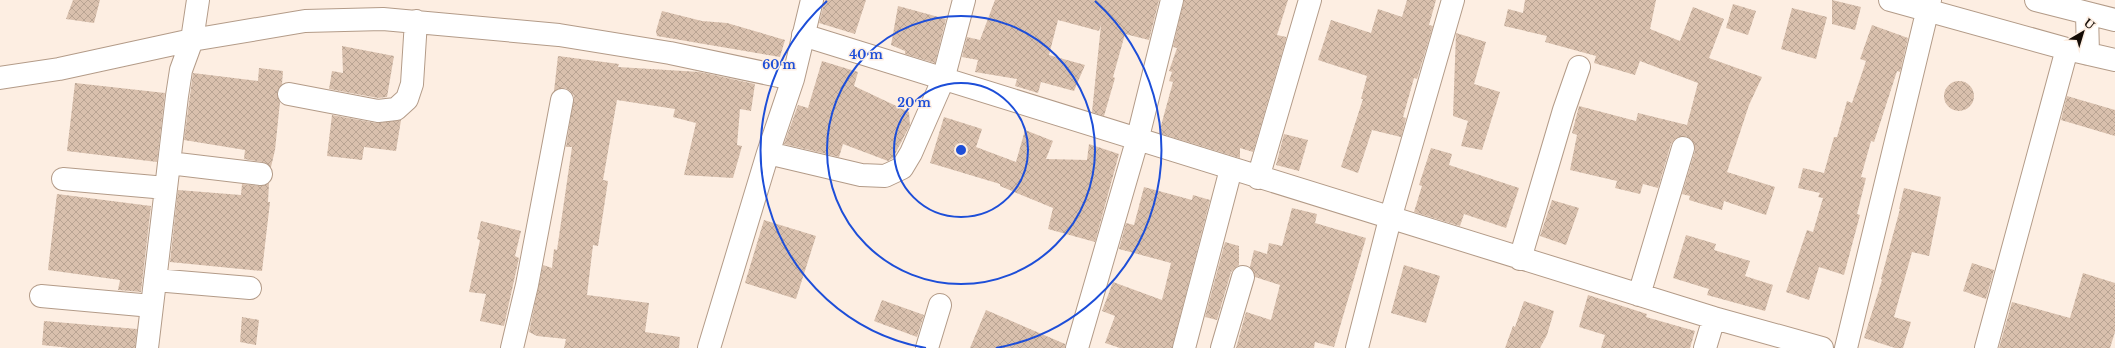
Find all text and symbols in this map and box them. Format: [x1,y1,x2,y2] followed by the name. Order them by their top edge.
[2063,12,2103,52] north arrow
[2081,16,2098,33] text: U
[849,47,883,62] text: 40 m
[762,57,797,72] text: 60 m
[897,95,931,110] text: 20 m
[954,143,968,157] centre of rings

